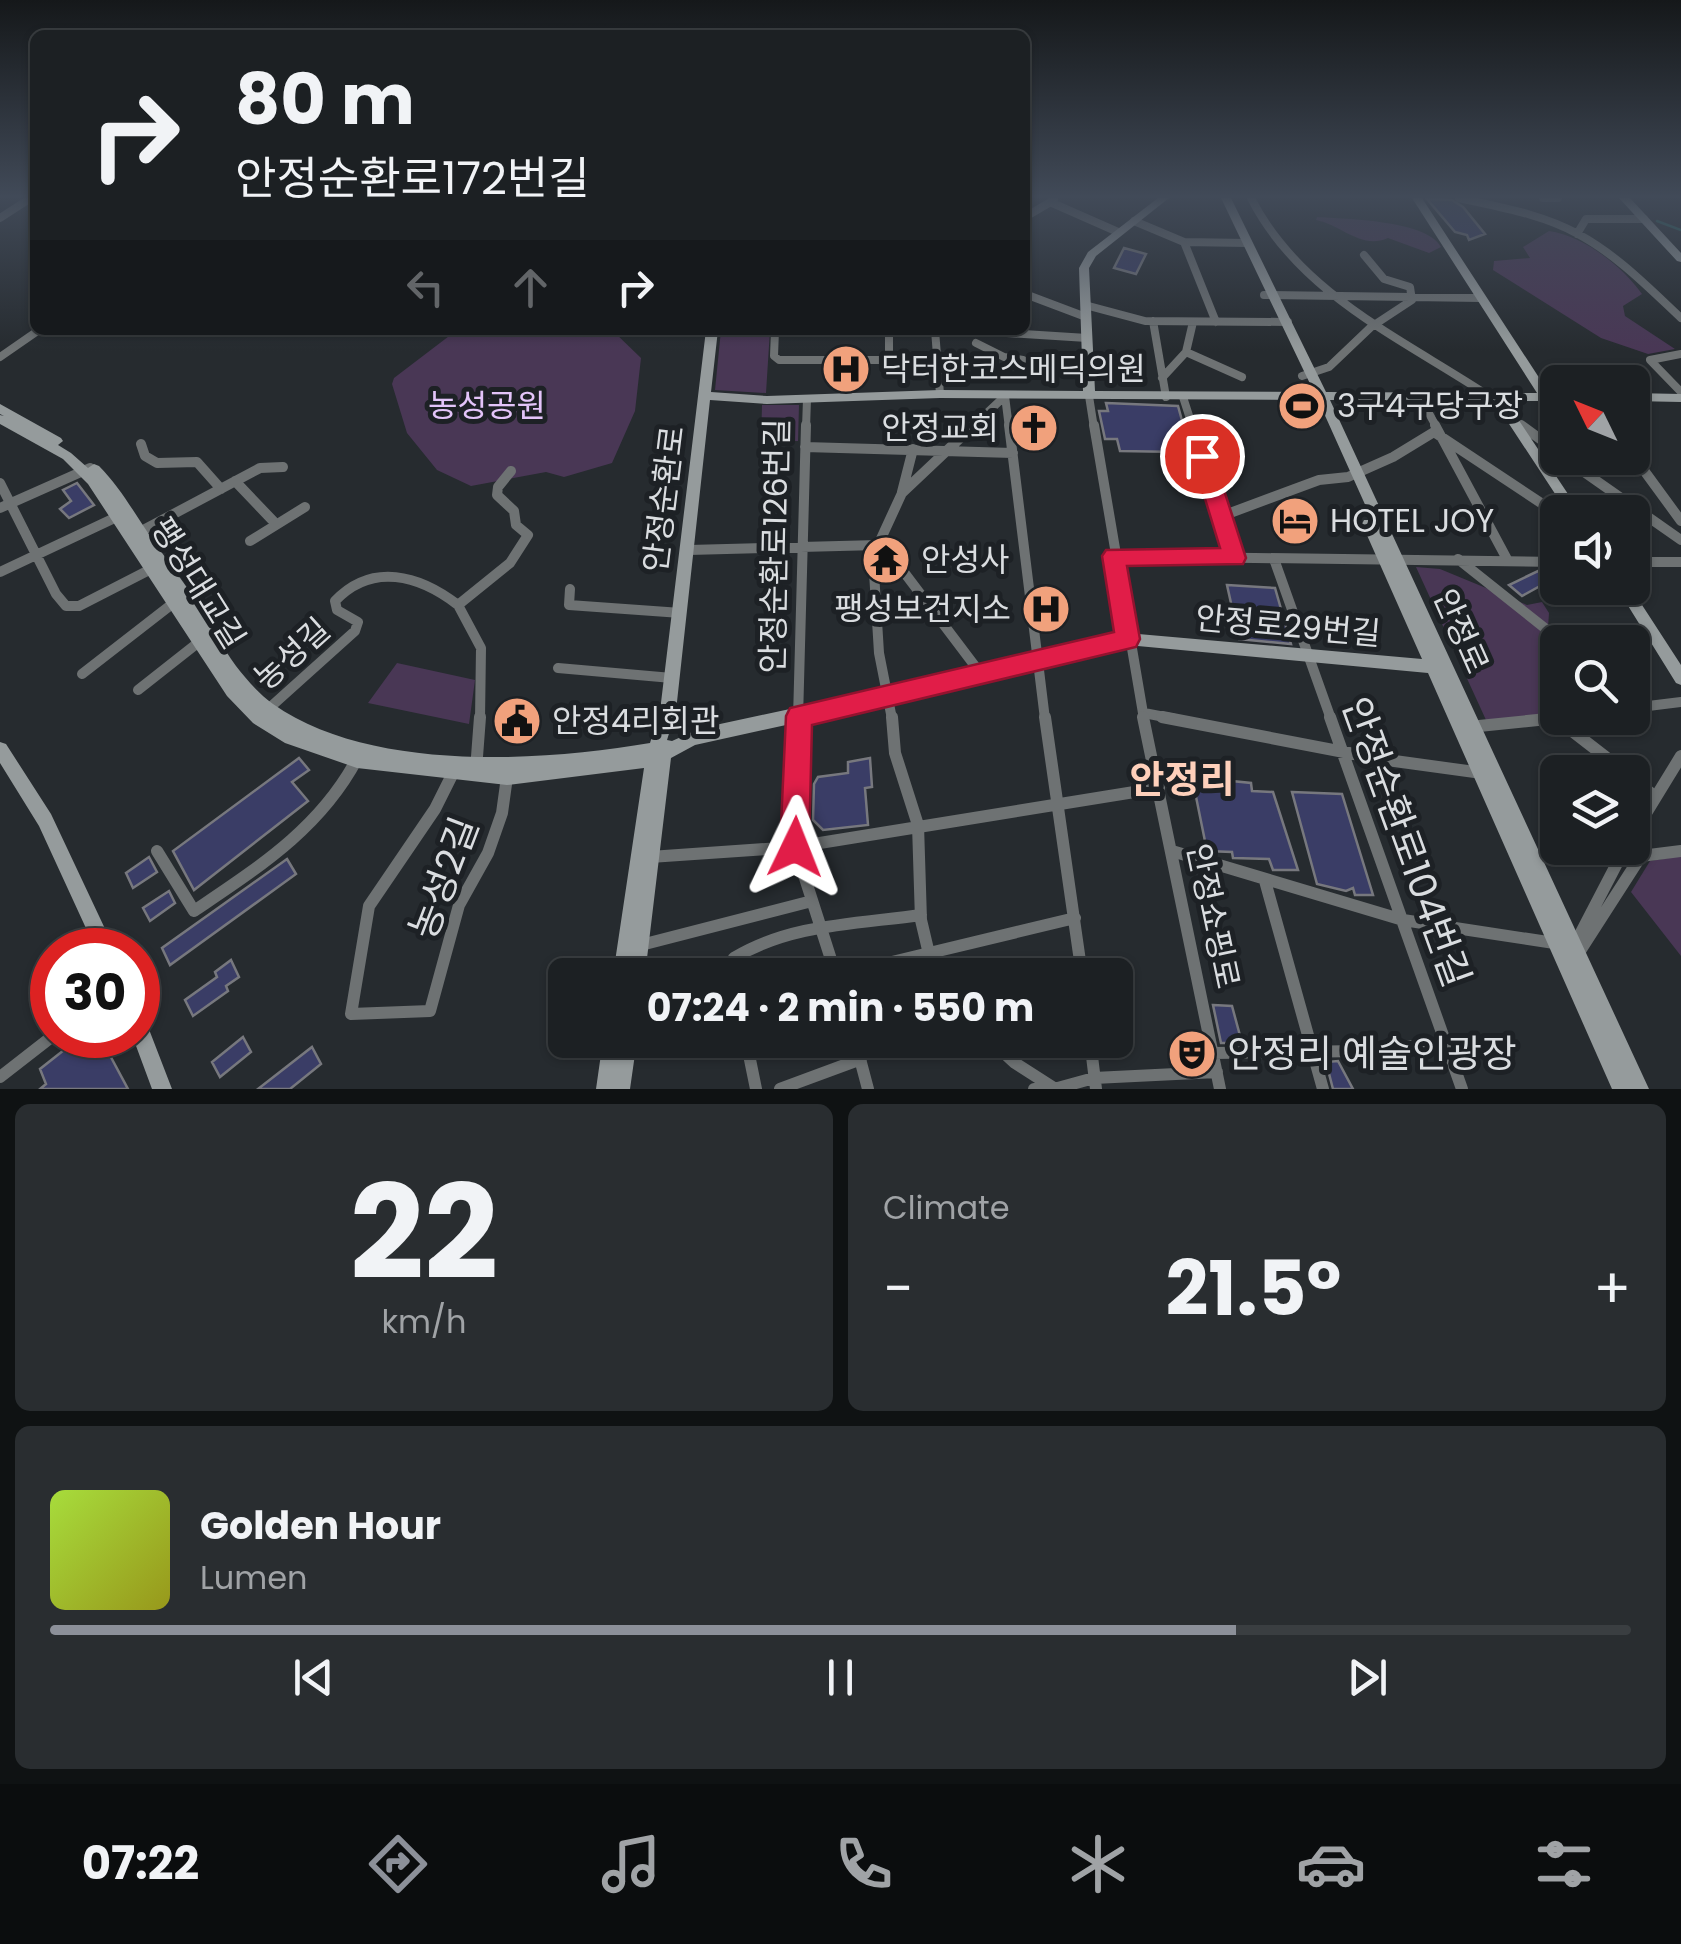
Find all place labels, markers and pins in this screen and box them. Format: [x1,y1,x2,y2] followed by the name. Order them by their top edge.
[820,343,872,395] hospital icon: 닥터한코스메딕의원
[881,346,1146,391] place label: 닥터한코스메딕의원
[1276,380,1328,432] sports icon: 3구4구당구장
[1337,383,1523,428] place label: 3구4구당구장
[1008,402,1060,454] church icon: 안정교회
[881,405,999,450] place label: 안정교회
[1160,414,1245,499] pin
[1269,495,1321,547] hotel icon: HOTEL JOY
[1330,498,1495,543] place label: HOTEL JOY
[860,534,912,586] temple icon: 안성사
[921,537,1009,582] place label: 안성사
[1020,583,1072,635] hospital icon: 팽성보건지소
[834,586,1011,631] place label: 팽성보건지소
[491,695,543,747] public building icon: 안정4리회관
[552,698,719,743] place label: 안정4리회관
[1227,1027,1517,1080] place label: 안정리 예술인광장
[1166,1028,1218,1080] theatre icon: 안정리 예술인광장

